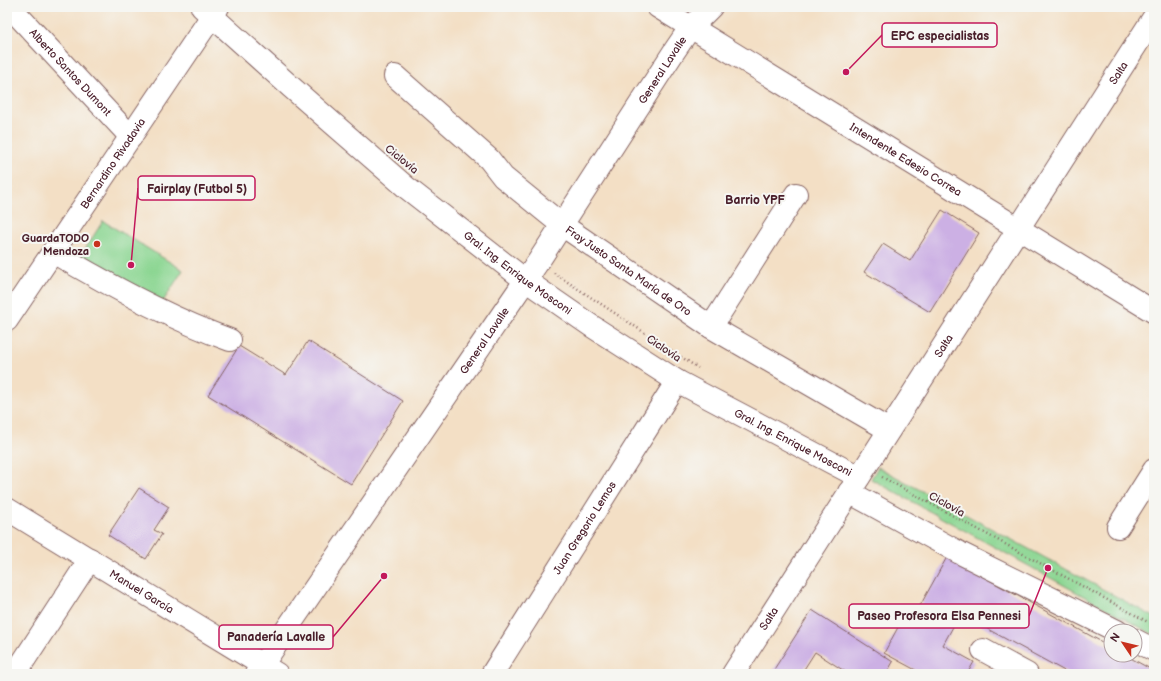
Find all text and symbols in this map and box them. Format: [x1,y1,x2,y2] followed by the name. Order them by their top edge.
[882,23,997,47] callout: EPC especialistas
[27,26,114,119] street label: Alberto Santos Dumont
[891,29,989,44] text: EPC especialistas
[636,34,690,106] street label: General Lavalle
[1107,59,1131,87] street label: Salta
[78,116,148,211] street label: Bernardino Rivadavia
[847,121,964,199] street label: Intendente Edesio Correa
[382,142,421,177] street label: Ciclovía
[138,176,255,200] callout: Fairplay (Futbol 5)
[147,182,247,197] text: Fairplay (Futbol 5)
[725,193,786,208] district label: Barrio YPF
[563,223,694,319] street label: Fray Justo Santa María de Oro
[461,229,574,317] street label: Gral. Ing. Enrique Mosconi
[22,232,89,258] place label: GuardaTODO Mendoza
[92,239,102,249] marker: GuardaTODO Mendoza
[457,305,512,377] street label: General Lavalle
[644,332,683,365] street label: Ciclovía
[932,332,956,360] street label: Salta
[732,406,854,479] street label: Gral. Ing. Enrique Mosconi
[551,479,619,577] street label: Juan Gregorio Lemos
[927,489,967,520] street label: Ciclovía
[107,567,176,616] street label: Manuel García
[849,604,1029,628] callout: Paseo Profesora Elsa Pennesi
[757,605,781,633] street label: Salta
[857,609,1021,624] text: Paseo Profesora Elsa Pennesi
[1103,623,1143,663] north arrow
[219,625,333,649] callout: Panadería Lavalle
[227,630,325,645] text: Panadería Lavalle
[1108,630,1123,645] text: N

